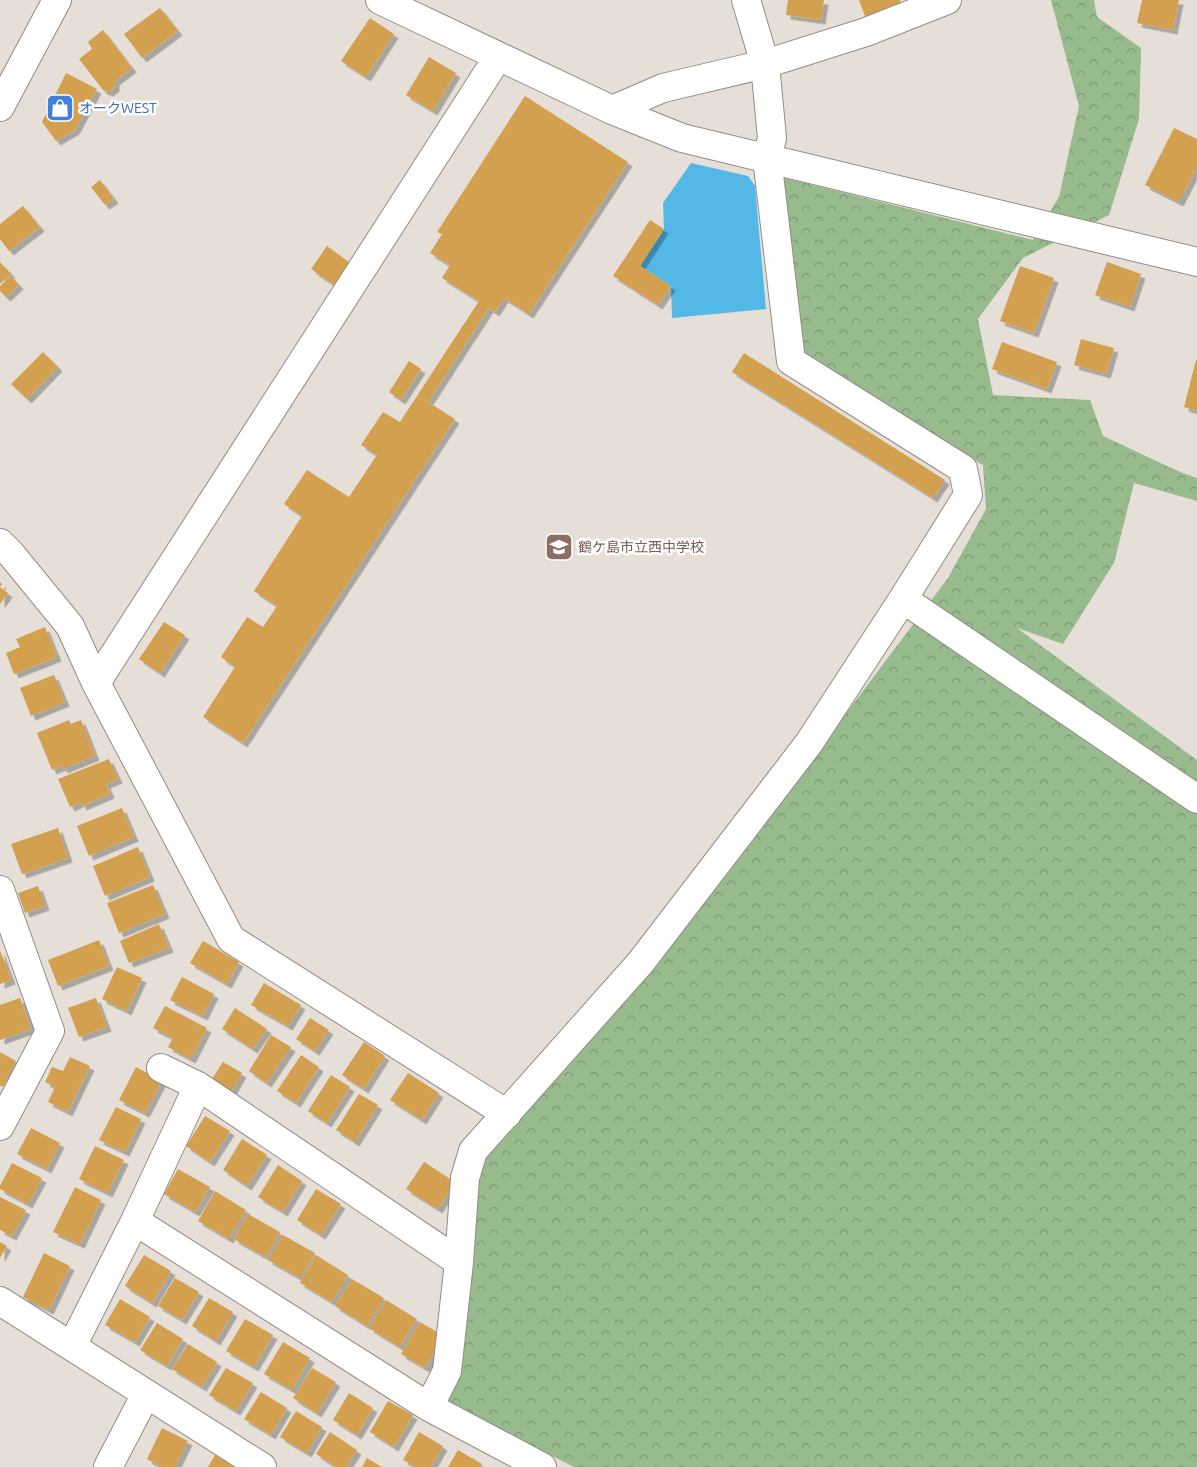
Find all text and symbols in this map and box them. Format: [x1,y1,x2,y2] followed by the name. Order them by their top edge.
[45,93,75,123] shop icon: オークWEST
[79,100,157,116] place label: オークWEST
[544,532,574,562] school or university icon: 鶴ケ島市立西中学校
[578,539,704,555] place label: 鶴ケ島市立西中学校

